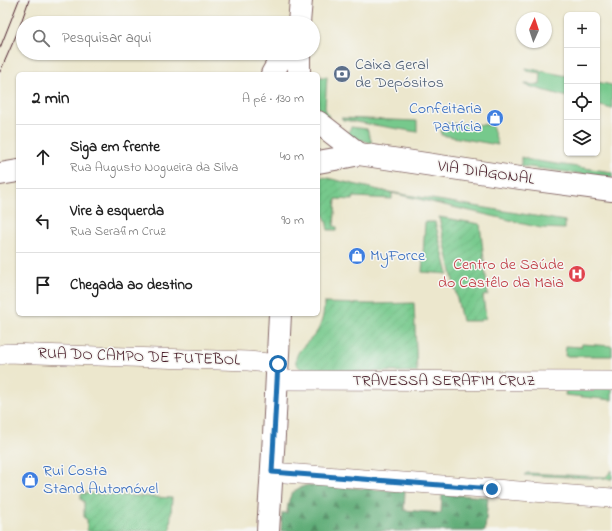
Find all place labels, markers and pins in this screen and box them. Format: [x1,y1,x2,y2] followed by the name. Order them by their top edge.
[355,53,444,95] place label: Caixa Geral de Depósitos
[332,64,352,84] bank icon: Caixa Geral de Depósitos
[409,97,482,139] place label: Confeitaria Patrícia
[485,108,505,128] shop icon: Confeitaria Patrícia
[370,244,426,268] place label: MyForce
[347,246,367,266] shop icon: MyForce
[438,253,565,295] place label: Centro de Saúde do Castêlo da Maia
[567,264,587,284] hospital icon: Centro de Saúde do Castêlo da Maia
[43,459,158,501] place label: Rui Costa Stand Automóvel
[20,470,40,490] shop icon: Rui Costa Stand Automóvel

